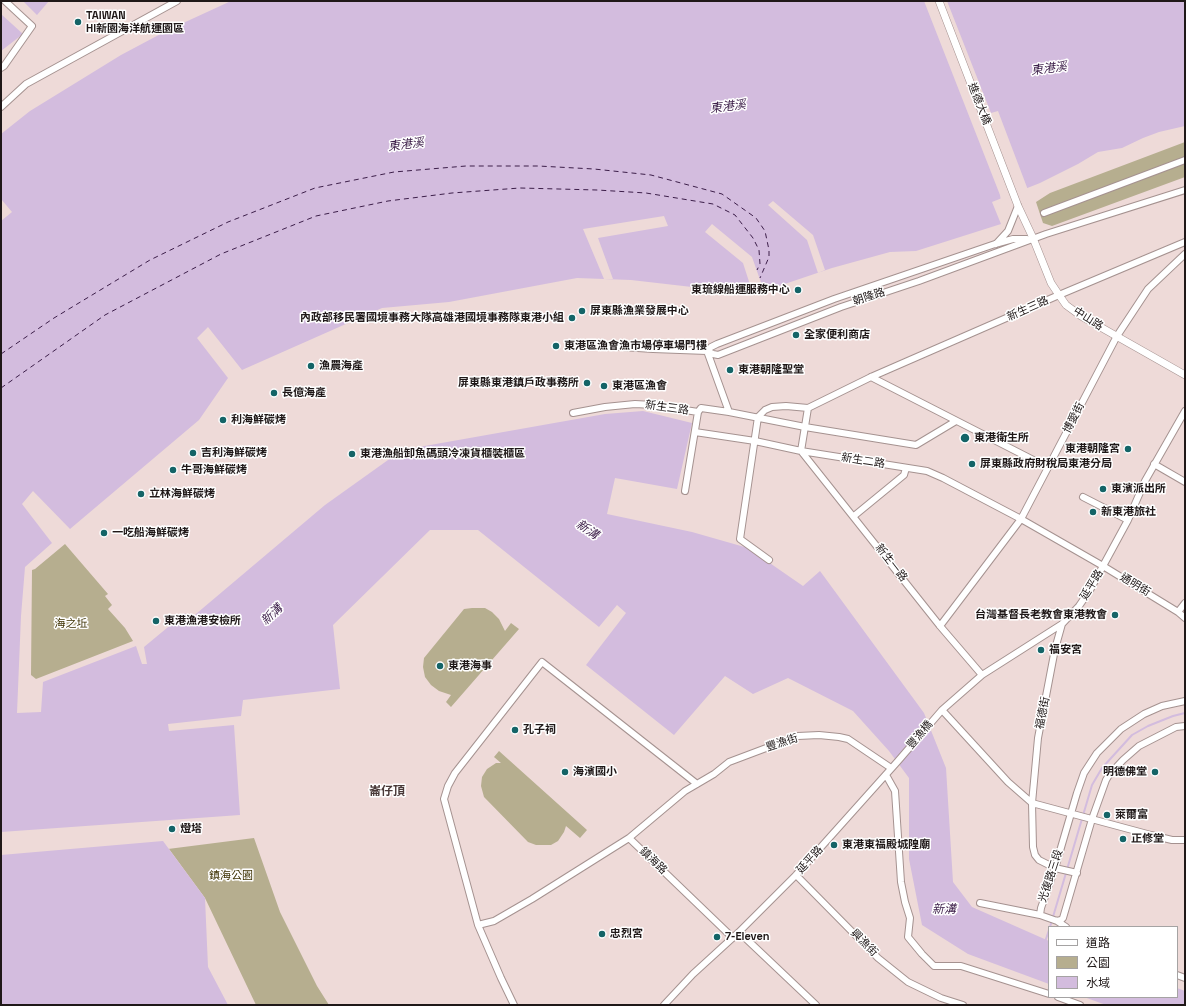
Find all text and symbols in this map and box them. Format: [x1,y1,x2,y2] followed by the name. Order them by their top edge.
[86,9,184,35] place label: TAIWAN HI新園海洋航運園區
[73,17,83,27] marker: TAIWAN HI新園海洋航運園區
[1030,60,1068,78] water label: 東港溪
[965,81,993,127] street label: 進德大橋
[709,98,747,116] water label: 東港溪
[387,136,425,154] water label: 東港溪
[691,283,790,297] place label: 東琉線船運服務中心
[793,285,803,295] marker: 東琉線船運服務中心
[851,286,887,308] street label: 朝隆路
[1005,294,1051,324] street label: 新生三路
[590,304,689,318] place label: 屏東縣漁業發展中心
[1071,305,1105,333] street label: 中山路
[577,306,587,316] marker: 屏東縣漁業發展中心
[300,311,564,325] place label: 內政部移民署國境事務大隊高雄港國境事務隊東港小組
[567,313,577,323] marker: 內政部移民署國境事務大隊高雄港國境事務隊東港小組
[804,328,870,342] place label: 全家便利商店
[791,330,801,340] marker: 全家便利商店
[564,339,707,353] place label: 東港區漁會漁市場停車場門樓
[551,341,561,351] marker: 東港區漁會漁市場停車場門樓
[319,359,363,373] place label: 漁農海產
[306,361,316,371] marker: 漁農海產
[738,363,804,377] place label: 東港朝隆聖堂
[725,365,735,375] marker: 東港朝隆聖堂
[458,376,579,390] place label: 屏東縣東港鎮戶政事務所
[582,378,592,388] marker: 屏東縣東港鎮戶政事務所
[612,379,667,393] place label: 東港區漁會
[599,381,609,391] marker: 東港區漁會
[282,386,326,400] place label: 長億海產
[269,388,279,398] marker: 長億海產
[644,398,690,418] street label: 新生三路
[1061,400,1087,436] street label: 博愛街
[231,413,286,427] place label: 利海鮮碳烤
[218,415,228,425] marker: 利海鮮碳烤
[974,431,1029,445] place label: 東港衛生所
[959,432,971,444] marker: 東港衛生所
[1065,442,1120,456] place label: 東港朝隆宮
[1123,444,1133,454] marker: 東港朝隆宮
[201,446,267,460] place label: 吉利海鮮碳烤
[360,447,525,461] place label: 東港漁船卸魚碼頭冷凍貨櫃裝櫃區
[188,448,198,458] marker: 吉利海鮮碳烤
[347,449,357,459] marker: 東港漁船卸魚碼頭冷凍貨櫃裝櫃區
[840,451,886,471] street label: 新生二路
[980,457,1112,471] place label: 屏東縣政府財稅局東港分局
[967,459,977,469] marker: 屏東縣政府財稅局東港分局
[181,463,247,477] place label: 牛哥海鮮碳烤
[168,465,178,475] marker: 牛哥海鮮碳烤
[1111,482,1166,496] place label: 東濱派出所
[1098,484,1108,494] marker: 東濱派出所
[149,487,215,501] place label: 立林海鮮碳烤
[136,489,146,499] marker: 立林海鮮碳烤
[1101,505,1156,519] place label: 新東港旅社
[1088,507,1098,517] marker: 新東港旅社
[573,517,601,543] water label: 新溝
[112,526,189,540] place label: 一吃船海鮮碳烤
[99,528,109,538] marker: 一吃船海鮮碳烤
[872,542,910,584] street label: 新生一路
[1078,567,1106,603] street label: 延平路
[1117,571,1153,599] street label: 通明街
[258,602,286,628] water label: 新溝
[975,608,1107,622] place label: 台灣基督長老教會東港教會
[1110,610,1120,620] marker: 台灣基督長老教會東港教會
[164,614,241,628] place label: 東港漁港安檢所
[151,616,161,626] marker: 東港漁港安檢所
[55,617,87,631] park label: 海之坵
[1049,643,1082,657] place label: 福安宮
[1036,645,1046,655] marker: 福安宮
[448,659,492,673] place label: 東港海事
[435,661,445,671] marker: 東港海事
[1033,696,1053,730] street label: 福德街
[904,718,936,752] street label: 豐漁橋
[523,723,556,737] place label: 孔子祠
[510,725,520,735] marker: 孔子祠
[764,732,800,754] street label: 豐漁街
[573,765,617,779] place label: 海濱國小
[1103,765,1147,779] place label: 明德佛堂
[560,767,570,777] marker: 海濱國小
[1150,767,1160,777] marker: 明德佛堂
[369,785,405,799] district label: 崙仔頂
[1115,808,1148,822] place label: 萊爾富
[1102,810,1112,820] marker: 萊爾富
[180,822,202,836] place label: 燈塔
[167,824,177,834] marker: 燈塔
[1131,832,1164,846] place label: 正修堂
[1118,834,1128,844] marker: 正修堂
[842,838,930,852] place label: 東港東福殿城隍廟
[829,840,839,850] marker: 東港東福殿城隍廟
[794,843,826,877] street label: 延平路
[637,845,669,877] street label: 鎮海路
[1036,848,1066,904] street label: 光復路三段
[209,869,253,883] park label: 鎮海公園
[932,903,956,917] water label: 新溝
[1048,926,1178,998] legend
[610,927,643,941] place label: 忠烈宮
[848,927,880,959] street label: 興漁街
[597,929,607,939] marker: 忠烈宮
[725,930,770,944] place label: 7-Eleven
[712,932,722,942] marker: 7-Eleven
[1086,935,1110,951] text: 道路
[1086,955,1110,971] text: 公園
[1086,975,1110,991] text: 水域

